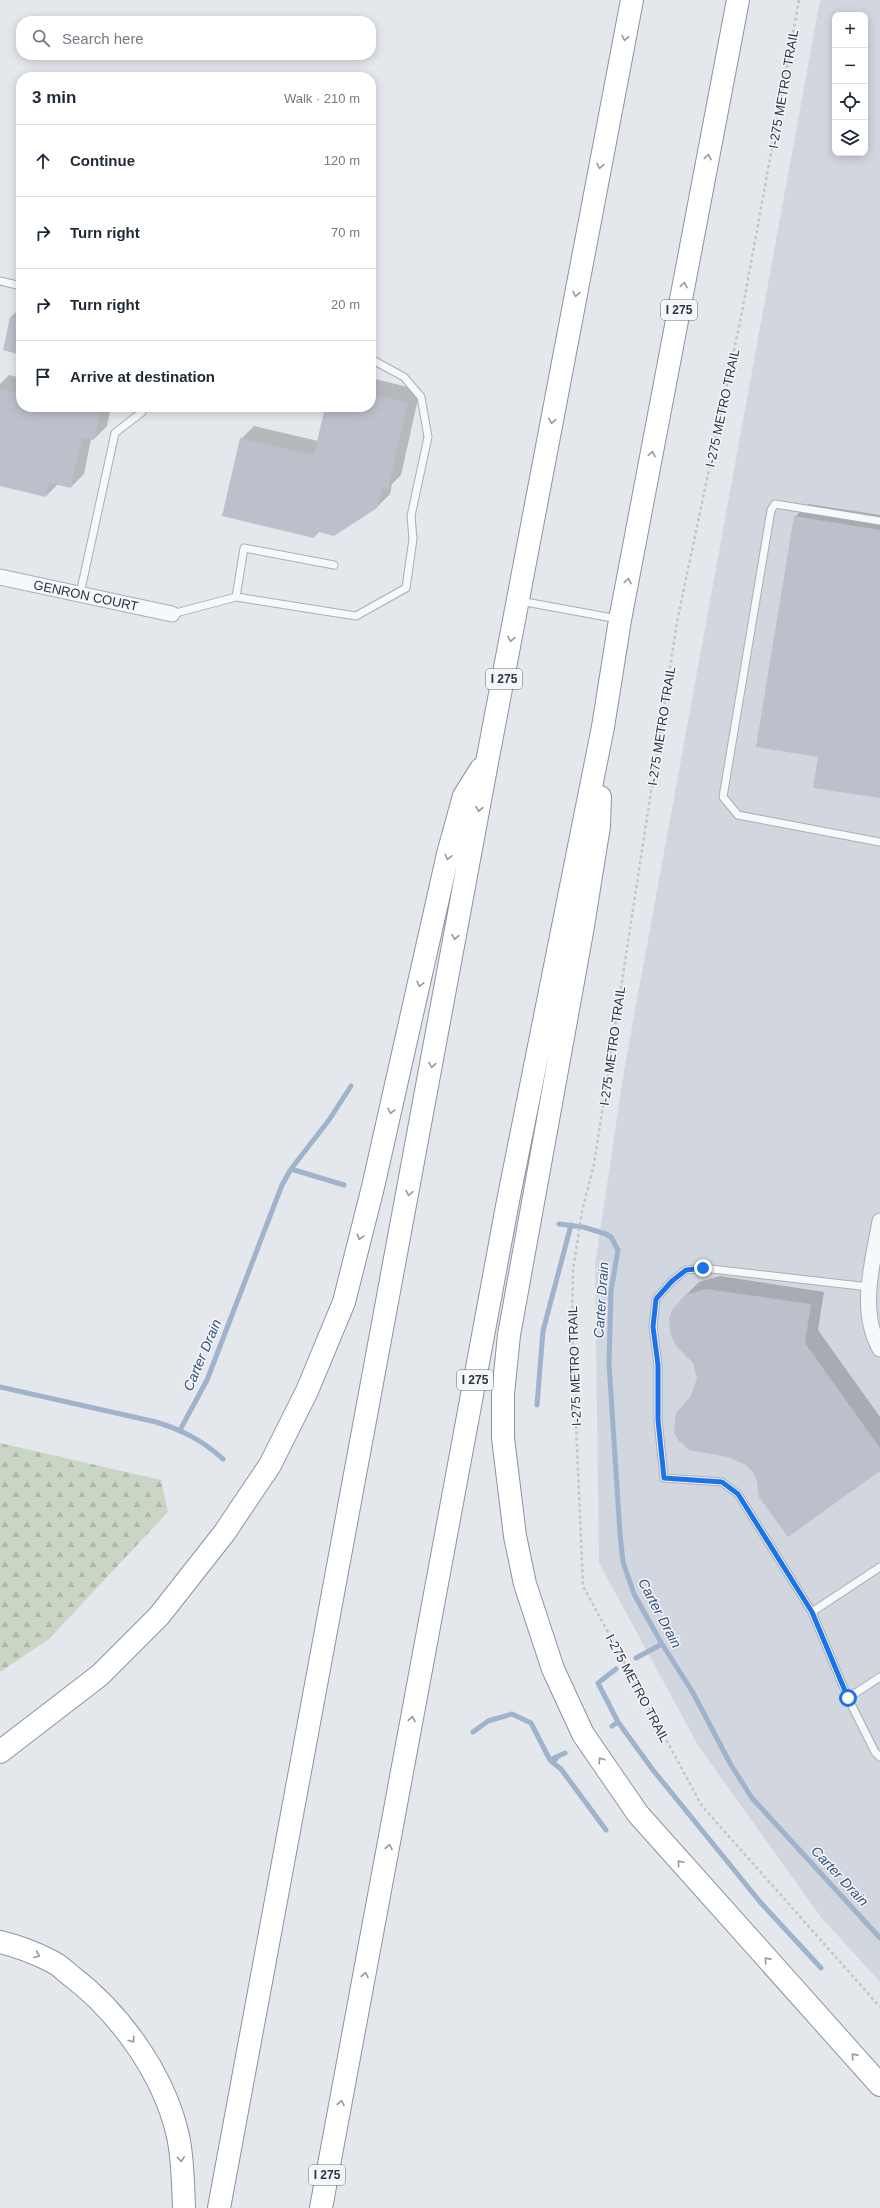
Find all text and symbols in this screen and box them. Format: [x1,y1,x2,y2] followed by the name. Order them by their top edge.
[832,12,868,156] map controls
[832,12,868,48] button: +
[16,16,376,60] search box
[30,27,52,49] icon: search
[766,28,801,150] street label: I-275 METRO TRAIL
[62,30,144,47] text: Search here
[621,35,629,41] one-way arrow
[832,48,868,84] button: −
[832,84,868,120] button: locate
[32,88,76,107] text: 3 min
[284,91,360,106] text: Walk · 210 m
[832,120,868,156] button: layers
[32,150,54,172] icon: ahead
[70,152,135,169] text: Continue
[324,153,360,168] text: 120 m
[704,154,712,160] one-way arrow
[597,163,605,169] one-way arrow
[32,222,54,244] icon: right
[70,224,140,241] text: Turn right
[331,225,360,240] text: 70 m
[680,282,688,288] one-way arrow
[572,291,581,297] one-way arrow
[32,294,54,316] icon: right
[70,296,140,313] text: Turn right
[331,297,360,312] text: 20 m
[661,300,697,320] road number: I 275
[703,348,742,469] street label: I-275 METRO TRAIL
[32,366,54,388] icon: arrive
[70,368,215,385] text: Arrive at destination
[548,418,556,425] one-way arrow
[647,451,656,457] one-way arrow
[32,577,140,614] street label: GENRON COURT
[623,578,631,584] one-way arrow
[507,636,515,642] one-way arrow
[645,665,678,787] street label: I-275 METRO TRAIL
[486,669,522,689] road number: I 275
[475,806,483,813] one-way arrow
[444,854,452,861] one-way arrow
[452,934,460,940] one-way arrow
[417,981,425,988] one-way arrow
[597,985,628,1107] street label: I-275 METRO TRAIL
[428,1062,437,1068] one-way arrow
[387,1108,395,1114] one-way arrow
[405,1190,413,1196] one-way arrow
[357,1234,365,1241] one-way arrow
[694,1259,712,1277] route end
[590,1261,612,1339] water label: Carter Drain
[565,1306,584,1426] street label: I-275 METRO TRAIL
[180,1317,224,1393] water label: Carter Drain
[457,1370,493,1390] road number: I 275
[635,1576,685,1651] water label: Carter Drain
[603,1632,672,1745] street label: I-275 METRO TRAIL
[839,1689,857,1707] route start
[408,1716,416,1722] one-way arrow
[598,1757,606,1764] one-way arrow
[808,1843,872,1909] water label: Carter Drain
[384,1844,392,1850] one-way arrow
[678,1860,685,1867] one-way arrow
[33,1950,40,1958] one-way arrow
[764,1957,771,1964] one-way arrow
[360,1972,368,1978] one-way arrow
[127,2036,134,2043] one-way arrow
[851,2053,859,2061] one-way arrow
[336,2100,345,2106] one-way arrow
[176,2156,185,2162] one-way arrow
[309,2165,345,2185] road number: I 275

